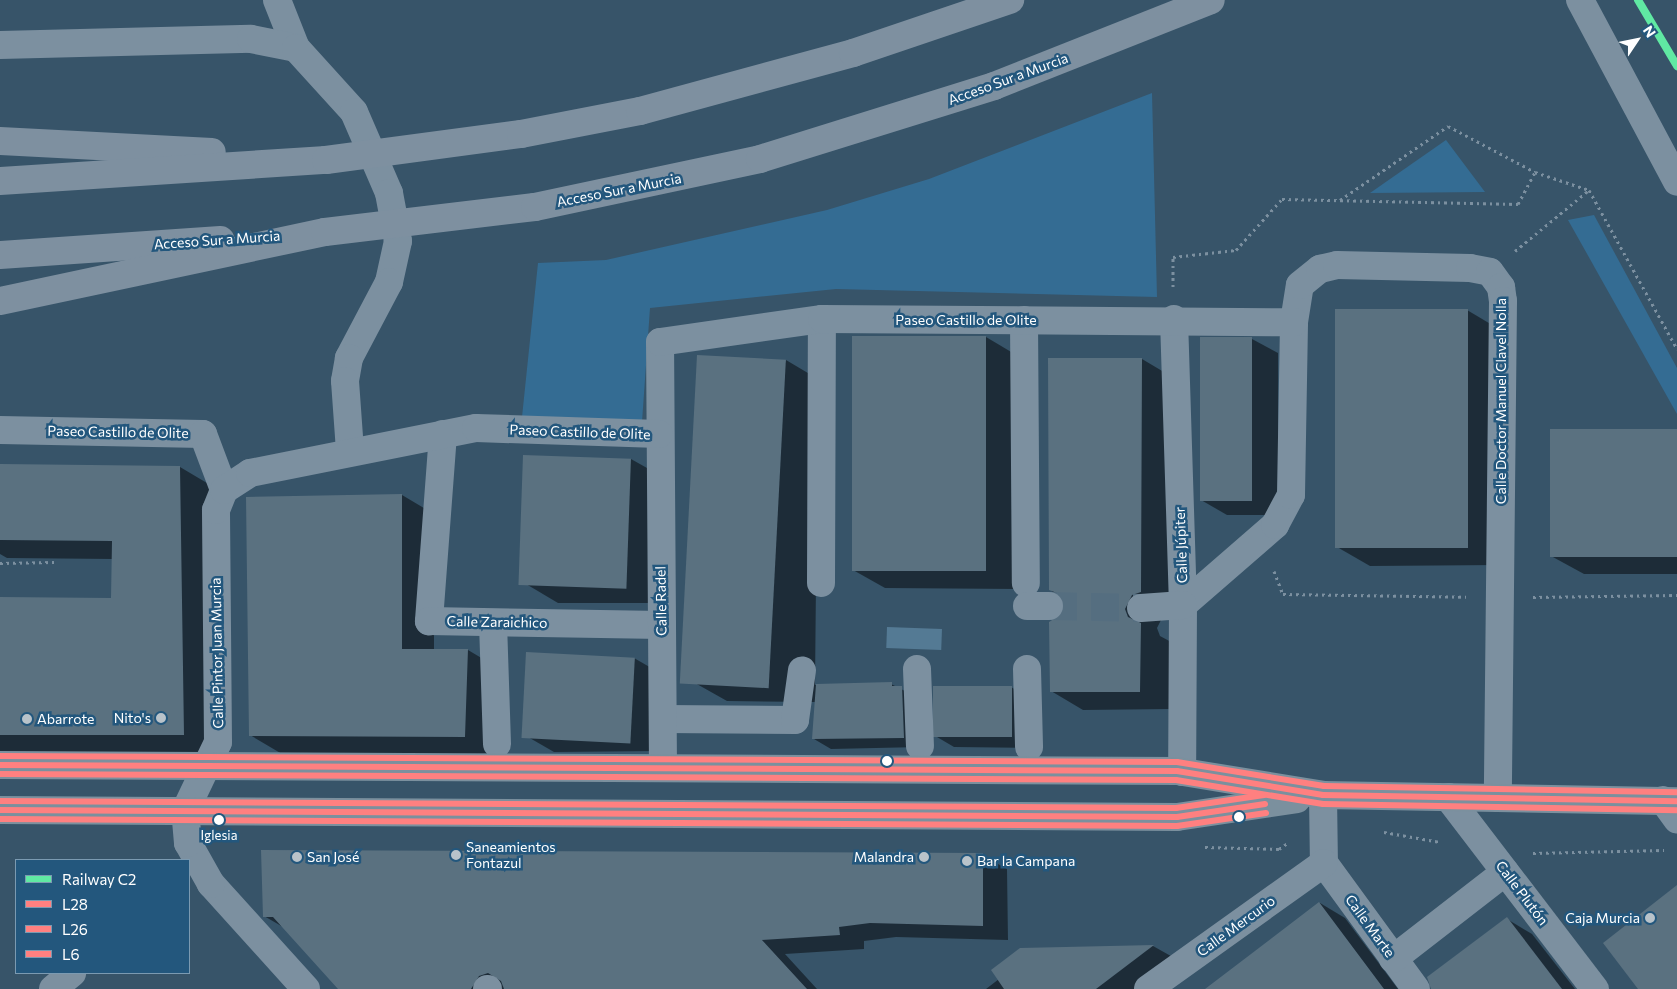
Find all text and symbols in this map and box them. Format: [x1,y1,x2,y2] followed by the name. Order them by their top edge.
[1612,15,1662,65] north arrow
[1640,22,1660,40] text: N
[946,49,1070,109] street label: Acceso Sur a Murcia
[555,170,683,210] street label: Acceso Sur a Murcia
[153,227,281,253] street label: Acceso Sur a Murcia
[1493,298,1509,504] street label: Calle Doctor Manuel Clavel Nolla
[895,312,1037,328] street label: Paseo Castillo de Olite
[509,421,651,443] street label: Paseo Castillo de Olite
[47,422,189,442] street label: Paseo Castillo de Olite
[1171,506,1191,584] street label: Calle Júpiter
[652,566,670,636] street label: Calle Radel
[207,577,227,729] street label: Calle Pintor Juan Murcia
[446,613,548,631] street label: Calle Zaraichico
[114,710,151,726] place label: Nito's
[37,711,94,727] place label: Abarrote
[155,712,167,724] marker: Nito's
[21,713,33,725] marker: Abarrote
[882,756,892,766] unlabelled marker
[1234,812,1244,822] unlabelled marker
[214,815,224,825] marker: Iglesia
[201,827,237,843] place label: Iglesia
[466,839,556,872] place label: Saneamientos Fontazul
[307,849,359,865] place label: San José
[450,849,462,861] marker: Saneamientos Fontazul
[854,849,914,865] place label: Malandra
[291,851,303,863] marker: San José
[918,851,930,863] marker: Malandra
[977,853,1075,869] place label: Bar la Campana
[961,855,973,867] marker: Bar la Campana
[1492,857,1552,929] street label: Calle Plutón
[15,859,190,974] legend
[62,870,136,888] text: Railway C2
[1342,891,1398,961] street label: Calle Marte
[1194,892,1278,960] street label: Calle Mercurio
[62,895,88,913] text: L28
[1565,910,1640,926] place label: Caja Murcia
[1644,912,1656,924] marker: Caja Murcia
[62,920,88,938] text: L26
[62,945,80,963] text: L6

